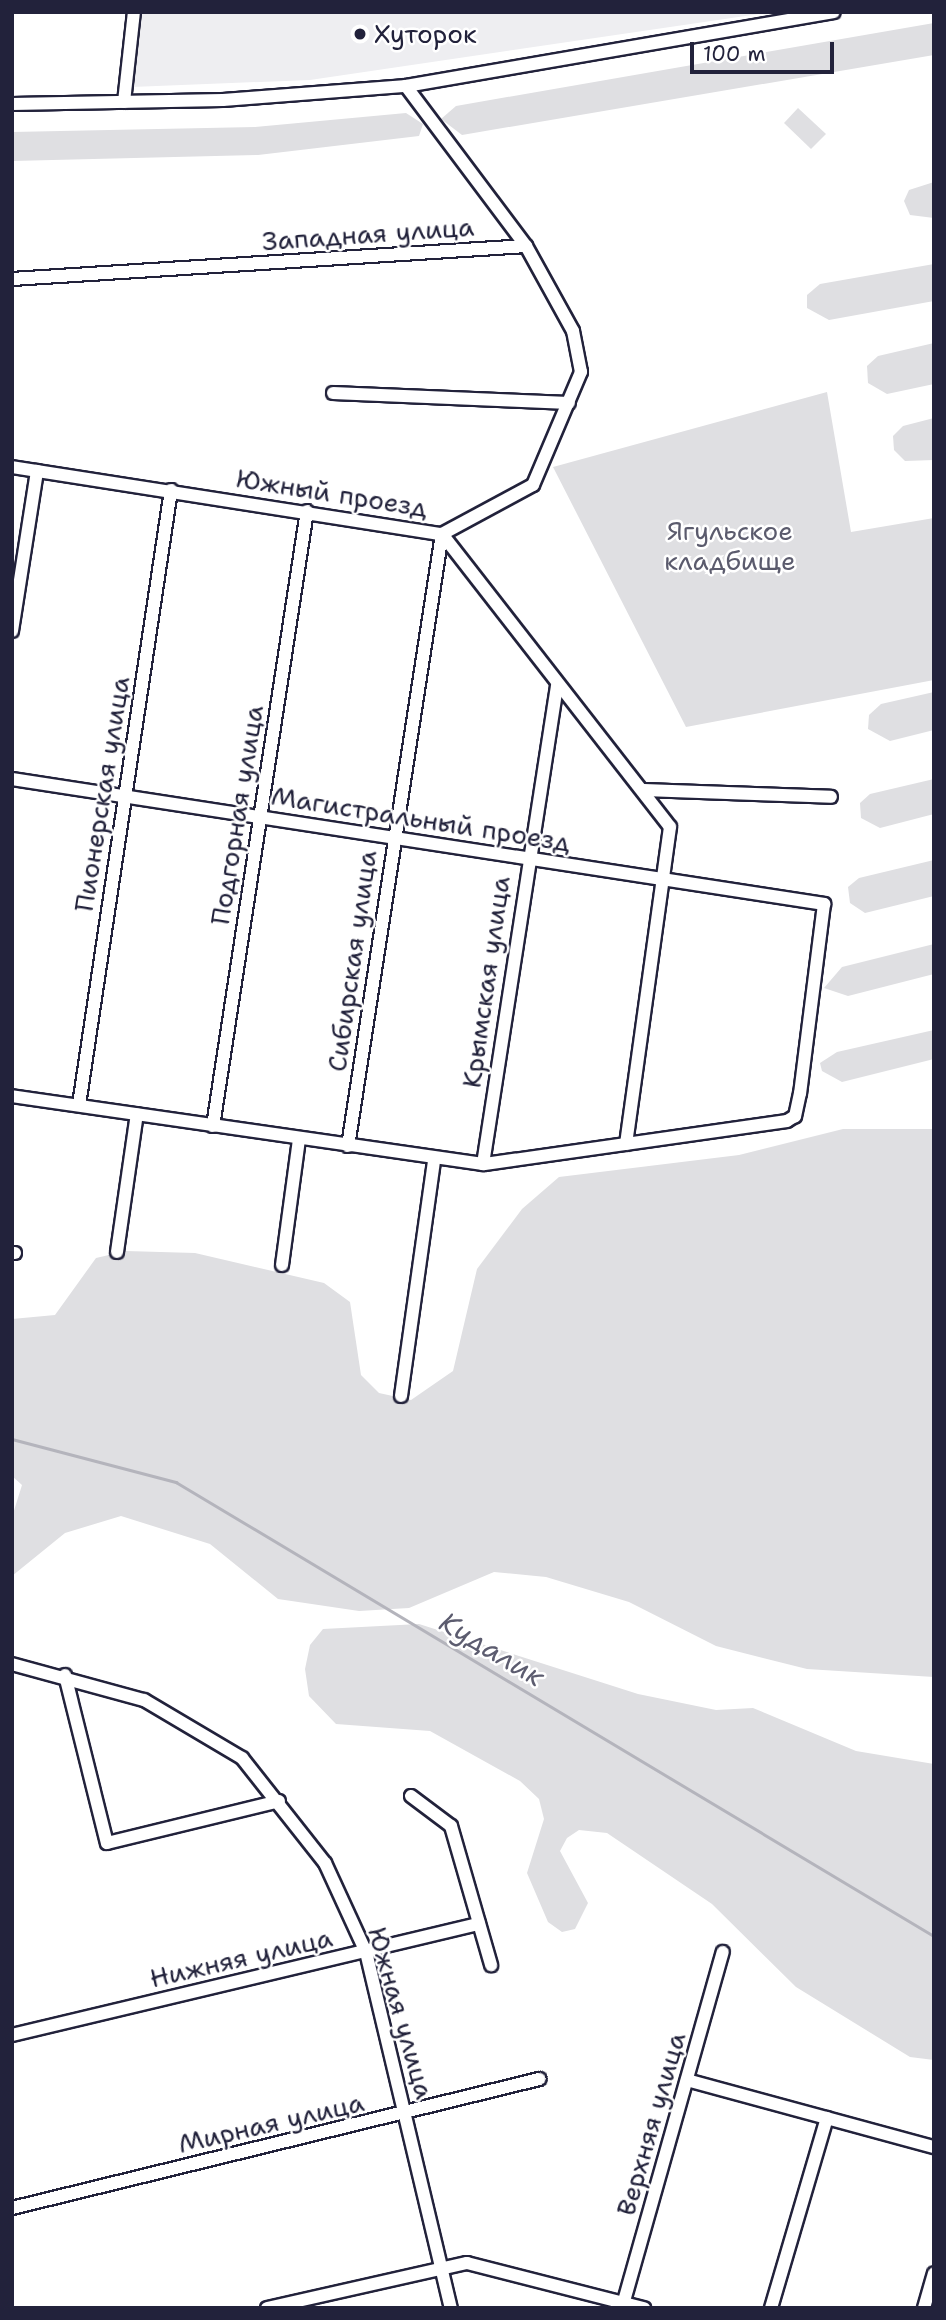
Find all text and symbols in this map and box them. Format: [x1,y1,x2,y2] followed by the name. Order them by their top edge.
[374,18,477,50] place label: Хуторок
[352,26,368,42] marker: Хуторок
[694,28,838,72] scale bar
[703,40,766,68] text: 100 m
[261,211,475,257] street label: Западная улица
[234,462,430,524] street label: Южный проезд
[664,515,796,576] park label: Ягульское кладбище
[68,674,136,914] street label: Пионерская улица
[204,703,270,927] street label: Подгорная улица
[269,780,573,858] street label: Магистральный проезд
[321,848,383,1074] street label: Сибирская улица
[456,874,516,1090] street label: Крымская улица
[433,1605,551,1693] water label: Кудалик
[147,1922,335,1994] street label: Нижняя улица
[362,1924,440,2102] street label: Южная улица
[610,2029,692,2219] street label: Верхняя улица
[175,2086,367,2160] street label: Мирная улица

